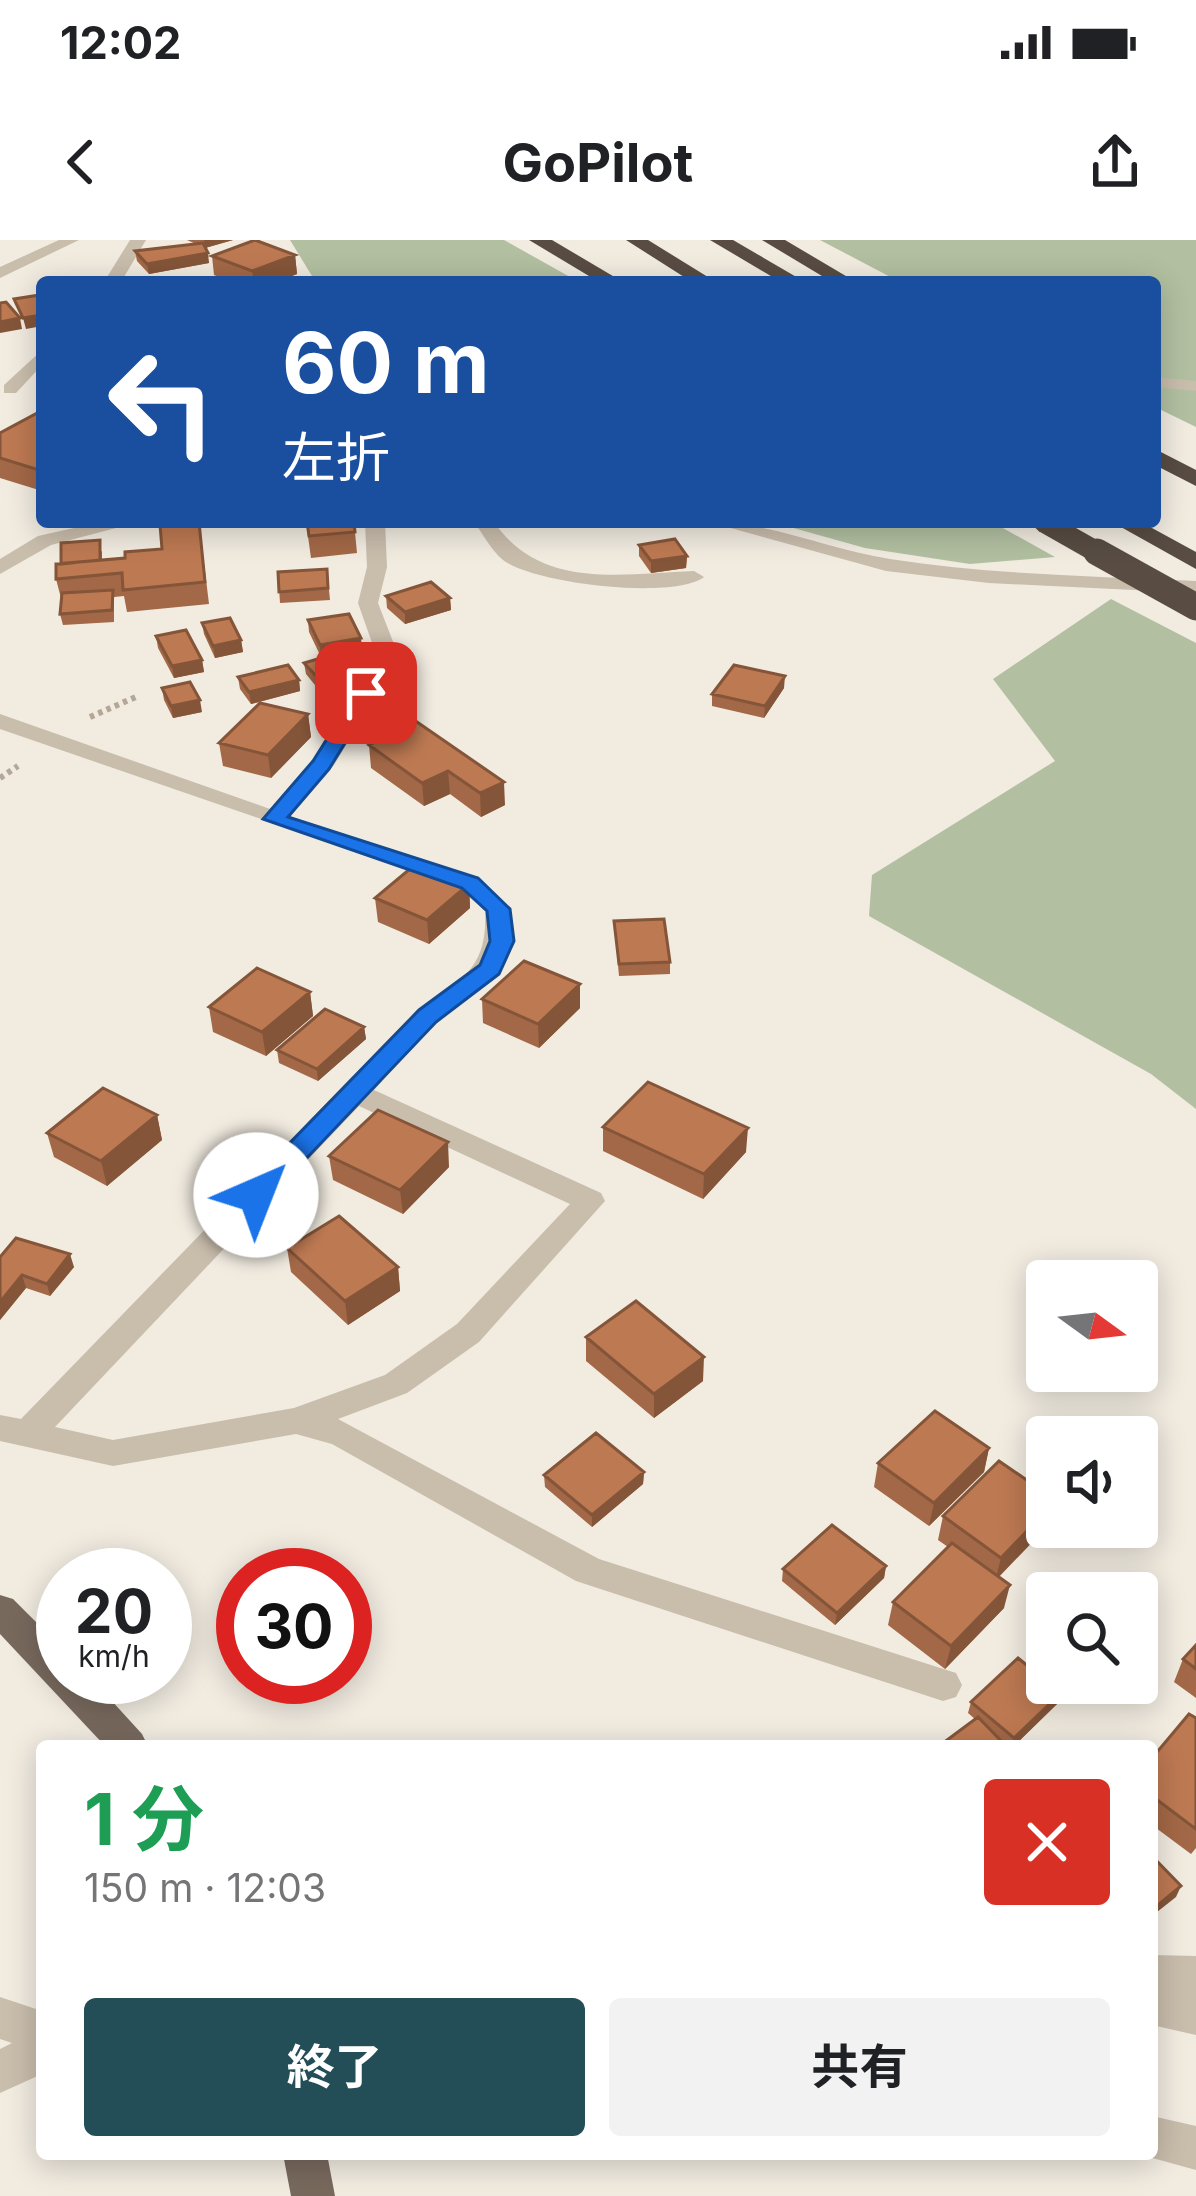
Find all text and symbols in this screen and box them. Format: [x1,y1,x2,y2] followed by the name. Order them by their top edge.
[60,15,181,70] text: 12:02
[48,129,114,195] icon: back
[1082,129,1148,195] icon: share
[503,130,693,195] text: GoPilot
[282,312,490,413] text: 60 m
[84,324,240,480] icon: left
[282,425,390,490] text: 左折
[315,642,417,744] pin
[333,660,399,726] icon: arrive
[193,1132,319,1258] position arrow
[1026,1260,1158,1392] north arrow
[1026,1260,1158,1704] map controls
[1026,1416,1158,1548] button: sound
[216,1548,372,1704] speed limit sign: 30
[1026,1572,1158,1704] button: search
[75,1575,153,1647] text: 20
[78,1638,150,1674] text: km/h
[84,1775,204,1862] text: 1 分
[984,1779,1110,1905] button: close
[84,1864,326,1911] text: 150 m · 12:03
[84,1998,585,2136] button: 終了
[609,1998,1110,2136] button: 共有

